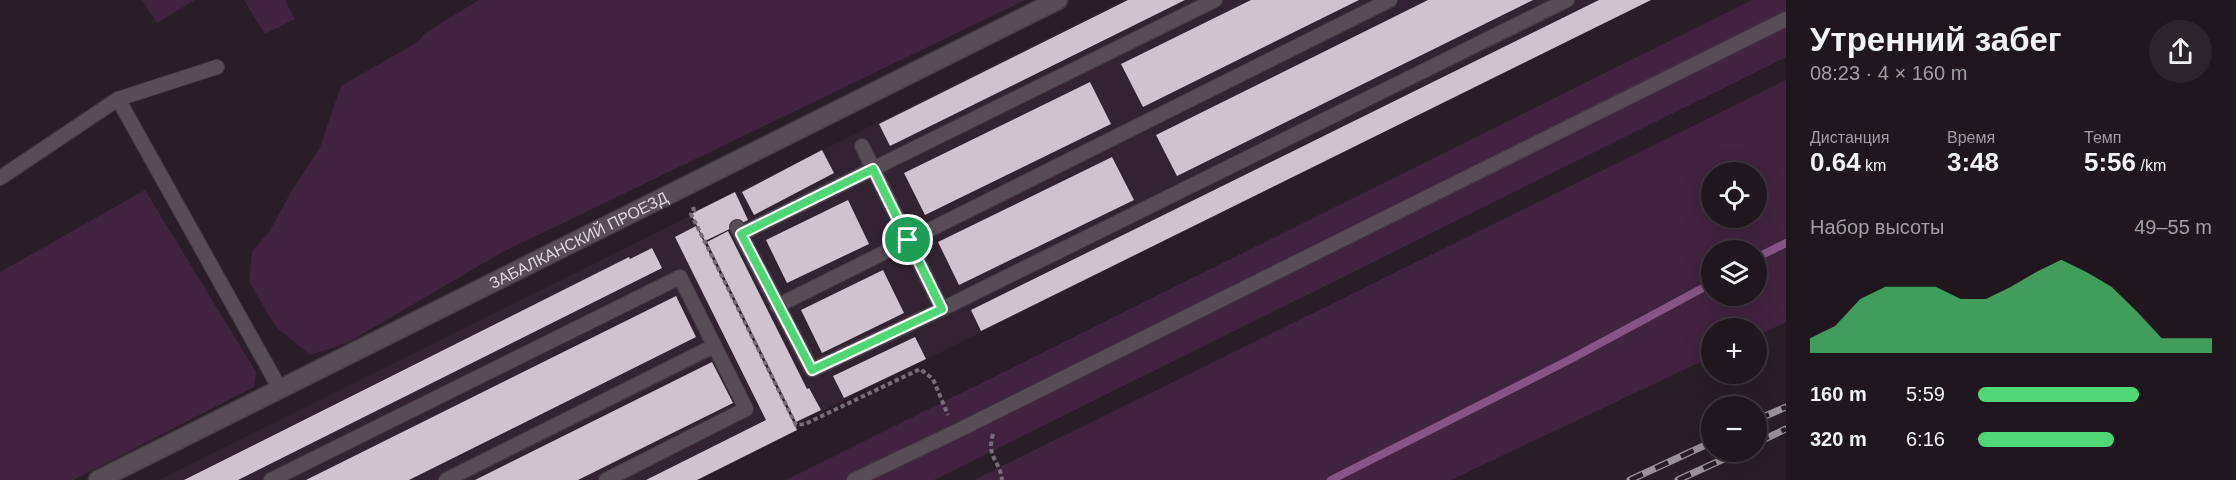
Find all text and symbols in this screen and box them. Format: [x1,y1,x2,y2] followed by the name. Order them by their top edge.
[2149,20,2212,83] button: share
[1810,21,2062,58] text: Утренний забег
[1810,62,1967,84] text: 08:23 · 4 × 160 m
[1810,129,1889,146] text: Дистанция
[1947,129,1995,146] text: Время
[2084,129,2121,146] text: Темп
[1810,147,1861,177] text: 0.64
[1947,147,1999,177] text: 3:48
[2084,147,2136,177] text: 5:56
[1861,157,1886,174] text: km
[2136,157,2166,174] text: /km
[1701,162,1767,462] map controls
[1701,162,1767,228] button: locate
[486,188,670,292] street label: ЗАБАЛКАНСКИЙ ПРОЕЗД
[882,214,933,265] pin
[1810,216,1944,238] text: Набор высоты
[2134,216,2212,238] text: 49–55 m
[891,223,924,256] icon: arrive
[1701,240,1767,306] button: layers
[1701,318,1767,384] button: +
[1810,383,1867,405] text: 160 m
[1906,383,1945,405] text: 5:59
[1701,396,1767,462] button: −
[1810,428,1867,450] text: 320 m
[1906,428,1945,450] text: 6:16

